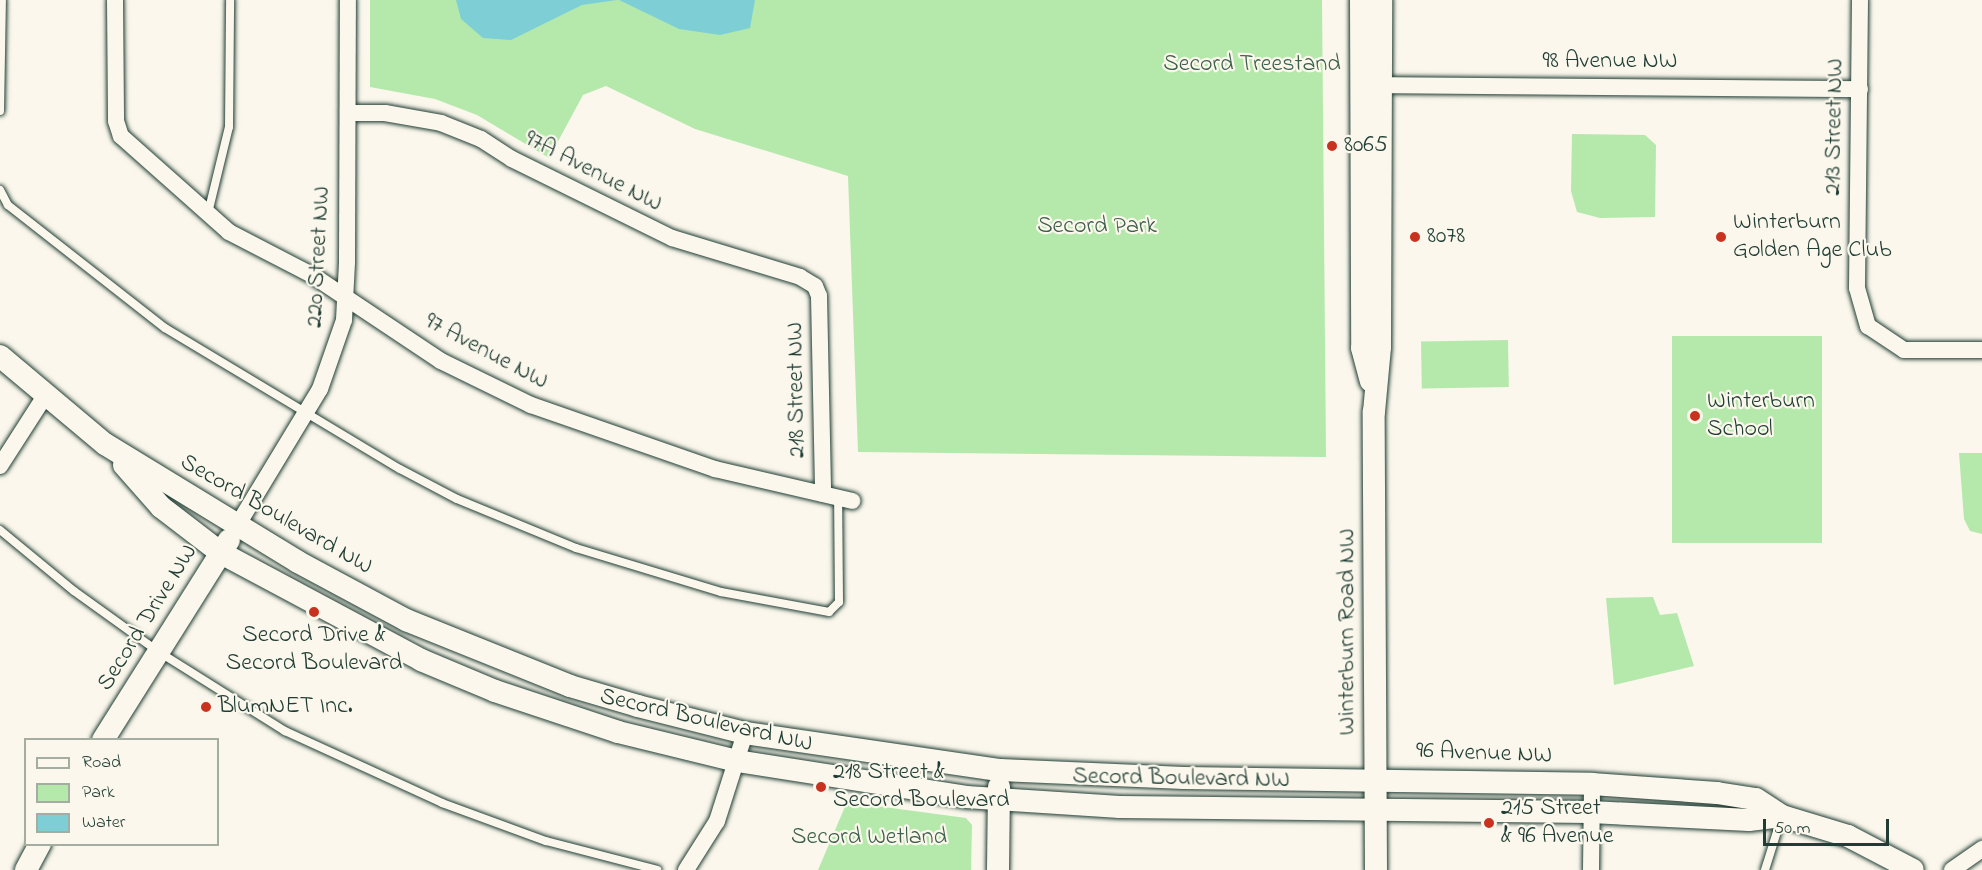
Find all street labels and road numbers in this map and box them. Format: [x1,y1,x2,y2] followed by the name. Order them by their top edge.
[1543,48,1677,76] street label: 98 Avenue NW
[1819,58,1851,196] street label: 213 Street NW
[519,125,667,219] street label: 97A Avenue NW
[301,186,337,328] street label: 220 Street NW
[419,307,553,397] street label: 97 Avenue NW
[781,322,813,458] street label: 218 Street NW
[175,448,377,582] street label: Secord Boulevard NW
[1334,529,1362,735] street label: Winterburn Road NW
[92,539,204,697] street label: Secord Drive NW
[597,683,815,759] street label: Secord Boulevard NW
[1415,737,1553,771] street label: 96 Avenue NW
[1072,763,1290,795] street label: Secord Boulevard NW

